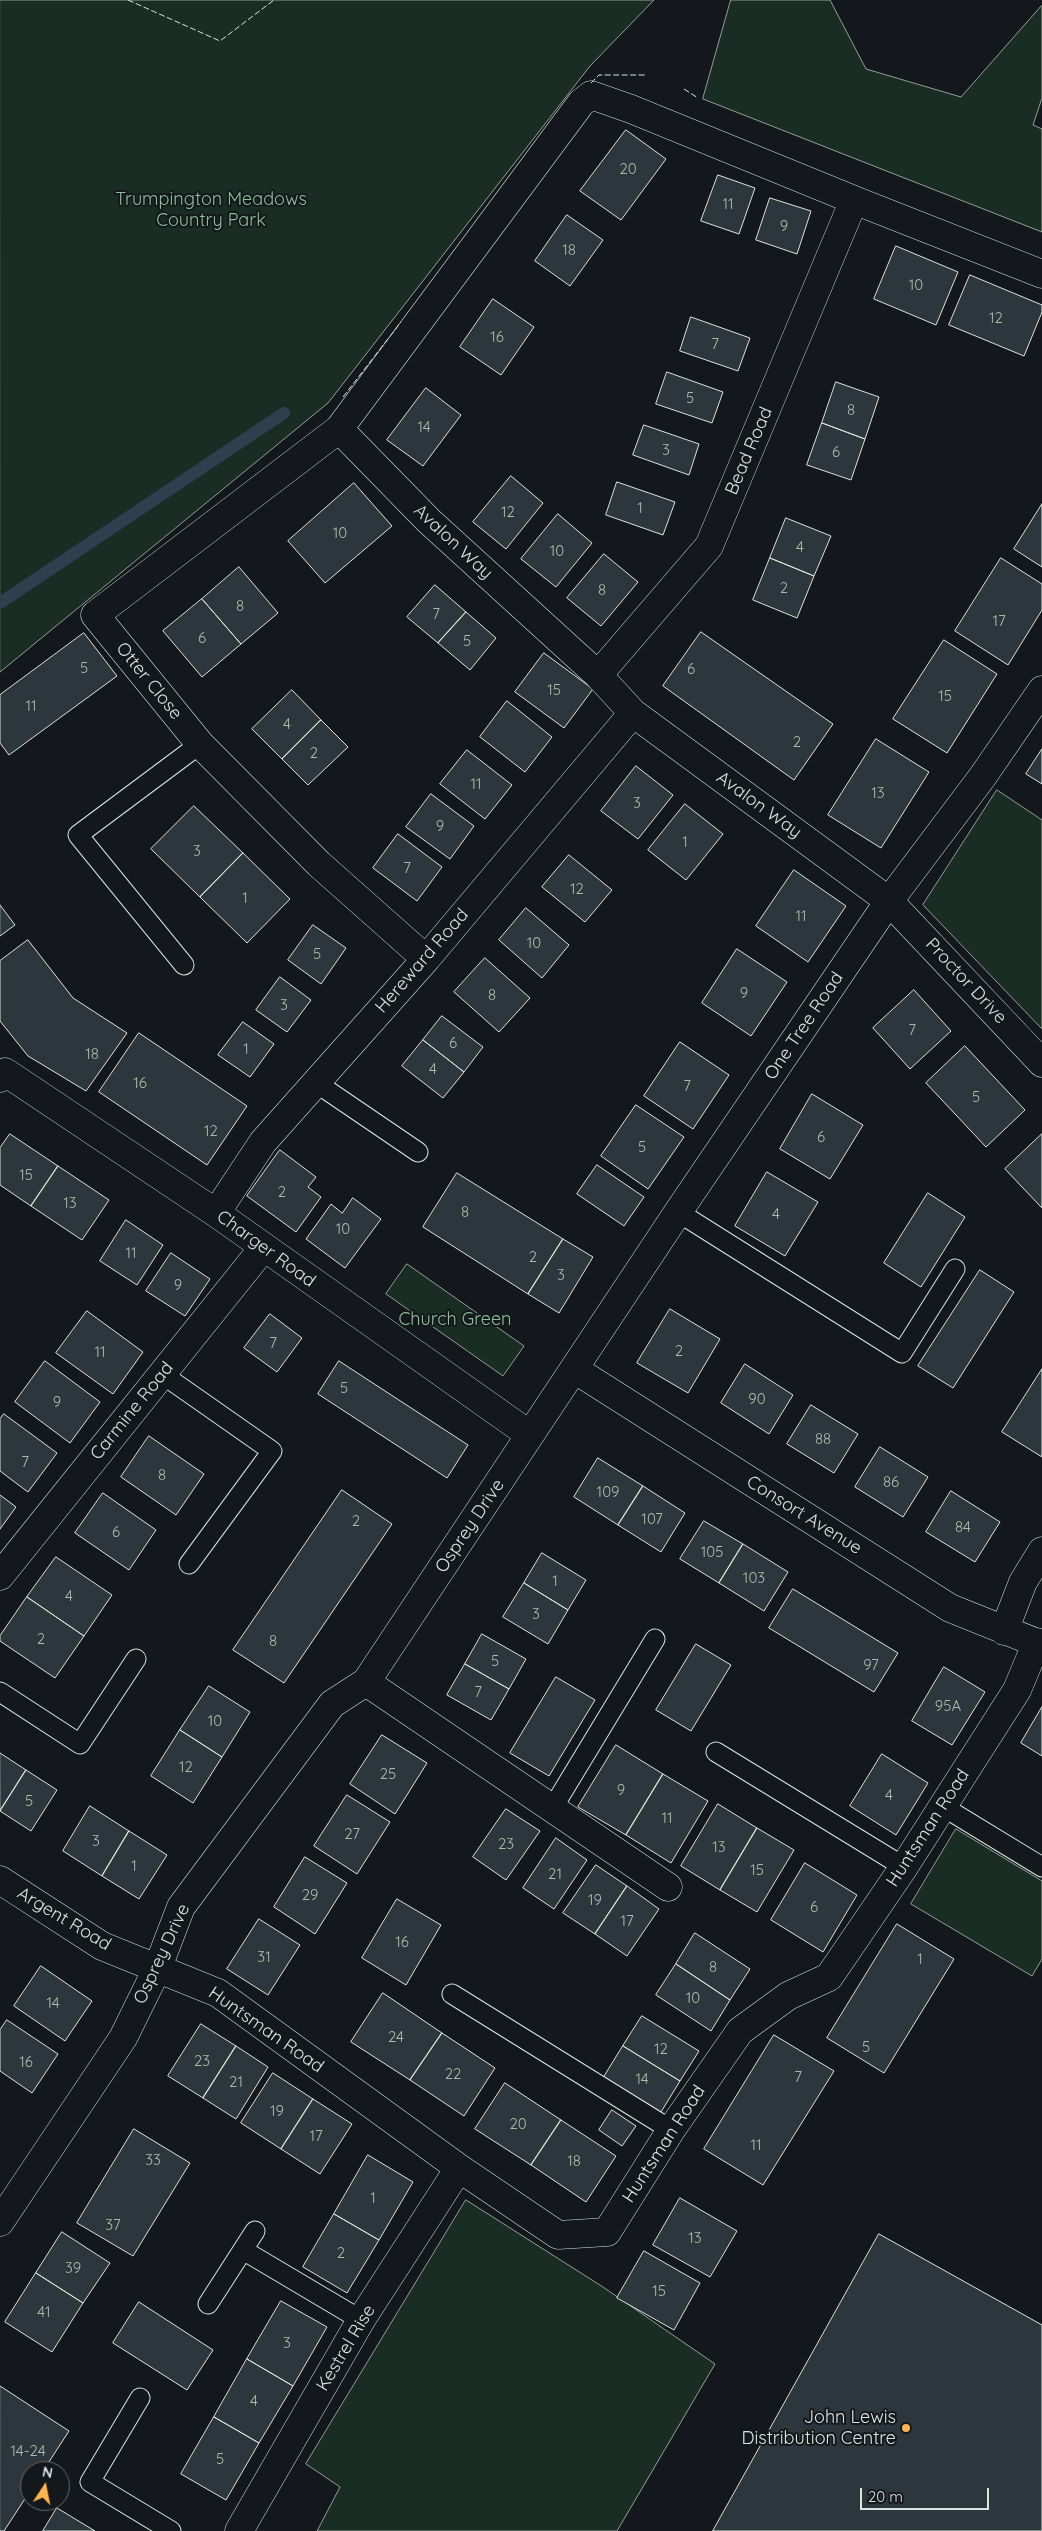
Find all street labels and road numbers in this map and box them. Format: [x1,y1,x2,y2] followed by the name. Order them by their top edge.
[721,404,777,498] street label: Bead Road
[409,500,497,584] street label: Avalon Way
[111,638,187,724] street label: Otter Close
[712,767,806,843] street label: Avalon Way
[371,904,473,1018] street label: Hereward Road
[921,934,1011,1028] street label: Proctor Drive
[760,968,848,1084] street label: One Tree Road
[212,1206,320,1292] street label: Charger Road
[86,1358,178,1464] street label: Carmine Road
[742,1471,866,1559] street label: Consort Avenue
[431,1475,509,1577] street label: Osprey Drive
[882,1765,974,1891] street label: Huntsman Road
[13,1883,115,1955] street label: Argent Road
[129,1900,195,2008] street label: Osprey Drive
[204,1982,328,2078] street label: Huntsman Road
[618,2081,710,2207] street label: Huntsman Road
[312,2301,380,2395] street label: Kestrel Rise

